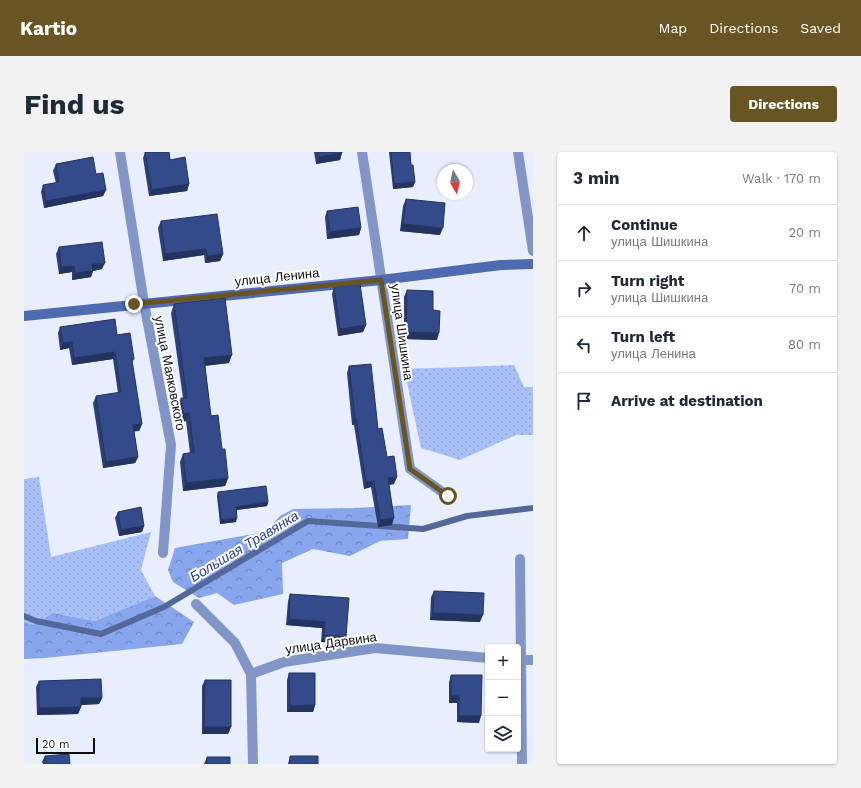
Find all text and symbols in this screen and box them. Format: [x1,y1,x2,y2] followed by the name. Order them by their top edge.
[20,17,77,40] text: Kartio
[659,20,687,36] text: Map
[709,20,778,36] text: Directions
[800,20,841,36] text: Saved
[730,86,837,122] button: Directions
[24,88,124,121] text: Find us
[437,164,473,200] north arrow
[573,168,619,188] text: 3 min
[742,171,821,186] text: Walk · 170 m
[611,216,678,234] text: Continue
[573,222,595,244] icon: ahead
[789,225,821,240] text: 20 m
[611,234,708,249] text: улица Шишкина
[234,265,321,289] street label: улица Ленина
[611,272,684,290] text: Turn right
[573,278,595,300] icon: right
[789,281,821,296] text: 70 m
[388,283,416,382] street label: улица Шишкина
[611,290,708,305] text: улица Шишкина
[125,295,143,313] route end
[152,314,188,432] street label: улица Маяковского
[611,328,675,346] text: Turn left
[573,334,595,356] icon: left
[788,337,821,352] text: 80 m
[611,346,696,361] text: улица Ленина
[573,390,595,412] icon: arrive
[611,392,763,410] text: Arrive at destination
[439,487,457,505] route start
[187,507,301,585] water label: Большая Травянка
[284,629,378,657] street label: улица Дарвина
[485,644,521,752] map controls
[485,644,521,680] button: +
[485,680,521,716] button: −
[485,716,521,752] button: layers
[36,736,95,755] scale bar
[42,738,70,751] text: 20 m

